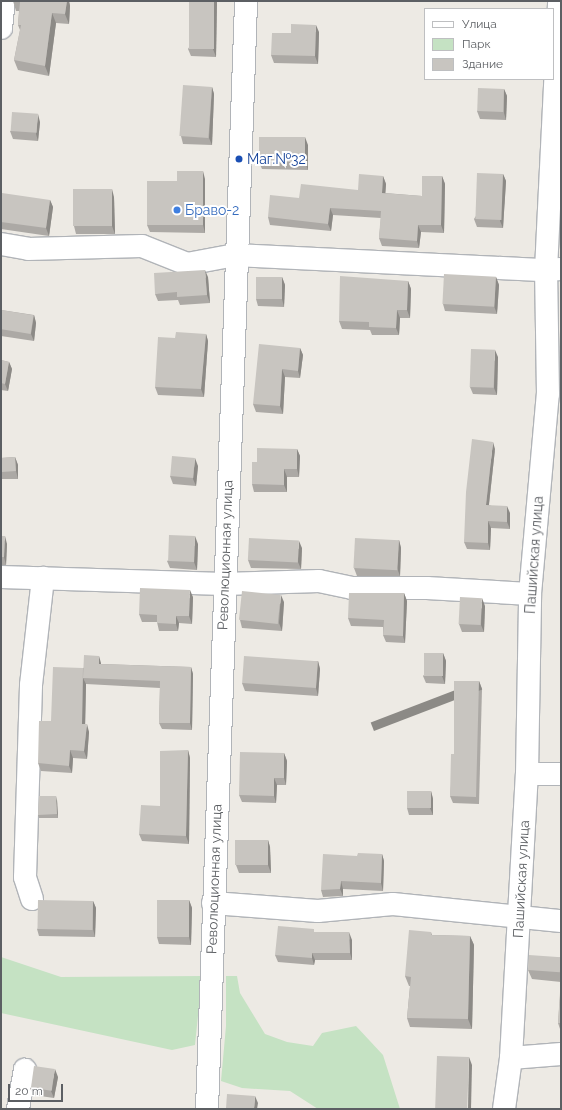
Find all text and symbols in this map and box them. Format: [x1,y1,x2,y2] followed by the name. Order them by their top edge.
[424,8,554,80] legend
[462,17,497,31] text: Улица
[462,37,491,51] text: Парк
[462,57,503,71] text: Здание
[247,151,306,167] place label: Маг.№32
[234,154,244,164] marker: Маг.№32
[185,202,239,218] place label: Браво-2
[172,205,182,215] marker: Браво-2
[214,479,236,631] street label: Революционная улица
[521,495,547,615] street label: Пашийская улица
[203,803,225,955] street label: Революционная улица
[510,819,532,939] street label: Пашийская улица
[10,1076,65,1102] scale bar
[15,1084,43,1098] text: 20 m

